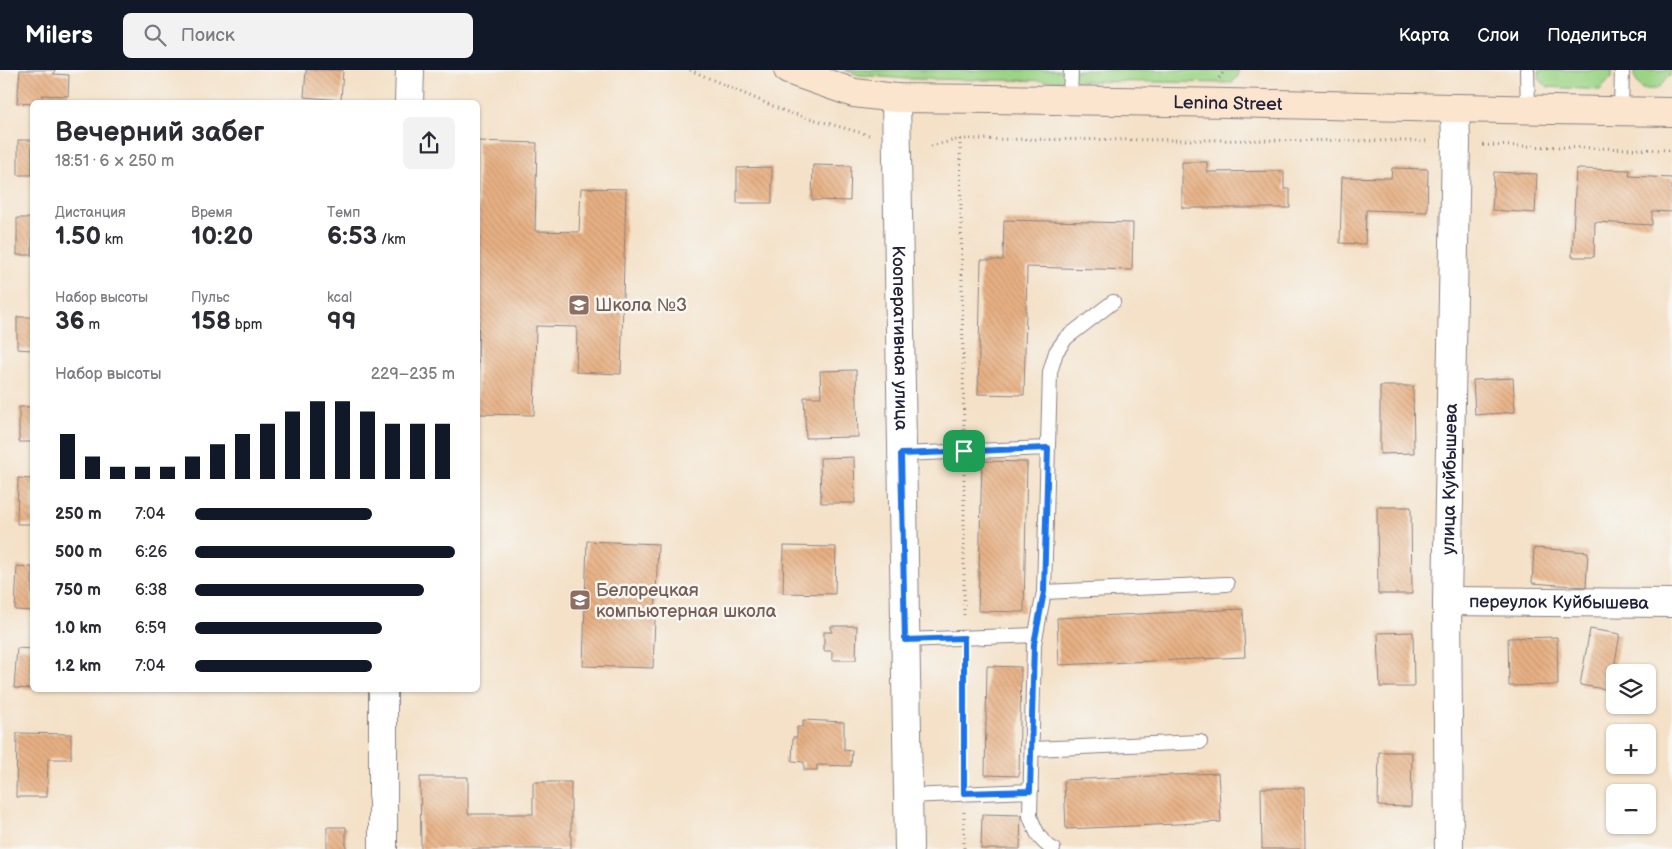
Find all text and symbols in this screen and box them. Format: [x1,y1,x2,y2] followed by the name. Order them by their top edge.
[123,13,473,58] search box
[25,21,93,50] text: Milers
[141,21,169,49] icon: search
[181,24,235,47] text: Поиск
[1399,25,1449,46] text: Карта
[1477,25,1519,46] text: Слои
[1547,25,1647,46] text: Поделиться
[1173,91,1283,115] street label: Lenina Street
[55,116,264,149] text: Вечерний забег
[403,117,455,169] button: share
[55,152,174,171] text: 18:51 · 6 × 250 m
[55,204,126,221] text: Дистанция
[191,204,233,221] text: Время
[327,204,360,221] text: Темп
[55,221,101,252] text: 1.50
[191,221,253,252] text: 10:20
[327,221,377,252] text: 6:53
[101,231,123,248] text: km
[377,231,406,248] text: /km
[888,245,912,431] street label: Кооперативная улица
[55,289,148,306] text: Набор высоты
[191,289,230,306] text: Пульс
[327,289,352,306] text: kcal
[567,293,591,317] school or university icon: Школа №3
[595,295,687,316] place label: Школа №3
[55,306,85,337] text: 36
[191,306,231,337] text: 158
[327,306,356,337] text: 99
[85,316,100,333] text: m
[231,316,262,333] text: bpm
[55,365,162,384] text: Набор высоты
[371,365,455,384] text: 229–235 m
[1437,403,1461,555] street label: улица Куйбышева
[943,430,985,472] pin
[950,437,978,465] icon: arrive
[55,505,102,524] text: 250 m
[135,505,165,524] text: 7:04
[55,543,102,562] text: 500 m
[135,543,167,562] text: 6:26
[596,580,777,622] place label: Белорецкая компьютерная школа
[55,581,101,600] text: 750 m
[135,581,167,600] text: 6:38
[568,588,592,612] school or university icon: Белорецкая компьютерная школа
[1469,591,1649,613] street label: переулок Куйбышева
[55,619,102,638] text: 1.0 km
[135,619,166,638] text: 6:59
[55,657,101,676] text: 1.2 km
[135,657,165,676] text: 7:04
[1606,664,1656,834] map controls
[1606,664,1656,714] button: layers
[1606,724,1656,774] button: +
[1606,784,1656,834] button: −

